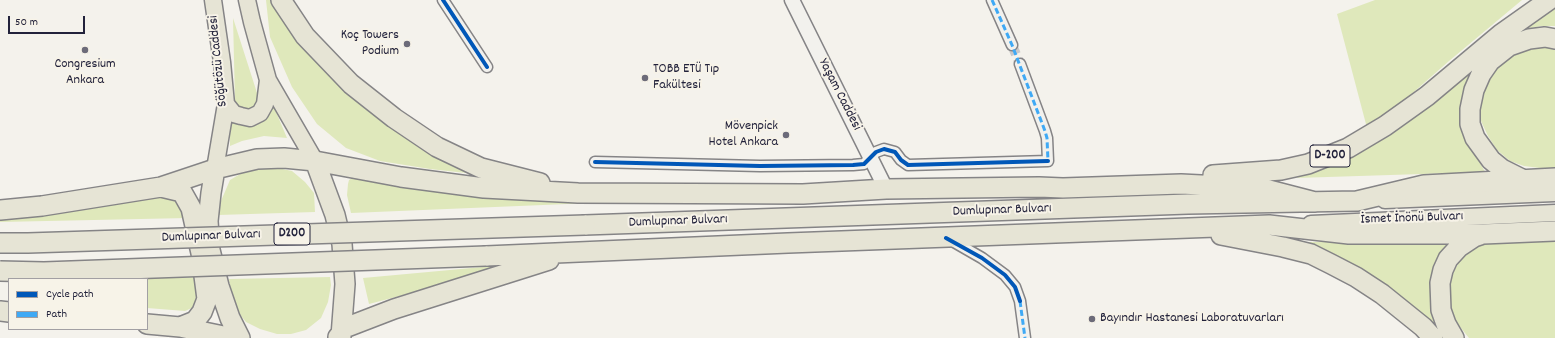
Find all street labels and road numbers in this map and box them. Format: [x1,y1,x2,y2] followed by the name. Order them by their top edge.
[206,14,232,108] street label: Söğütözü Caddesi
[814,56,864,134] street label: Yaşam Caddesi
[1310,145,1350,167] road number: D-200
[952,201,1052,221] street label: Dumlupınar Bulvarı
[1361,209,1463,229] street label: İsmet İnönü Bulvarı
[628,212,728,232] street label: Dumlupınar Bulvarı
[274,223,310,245] road number: D200
[161,227,261,247] street label: Dumlupınar Bulvarı

